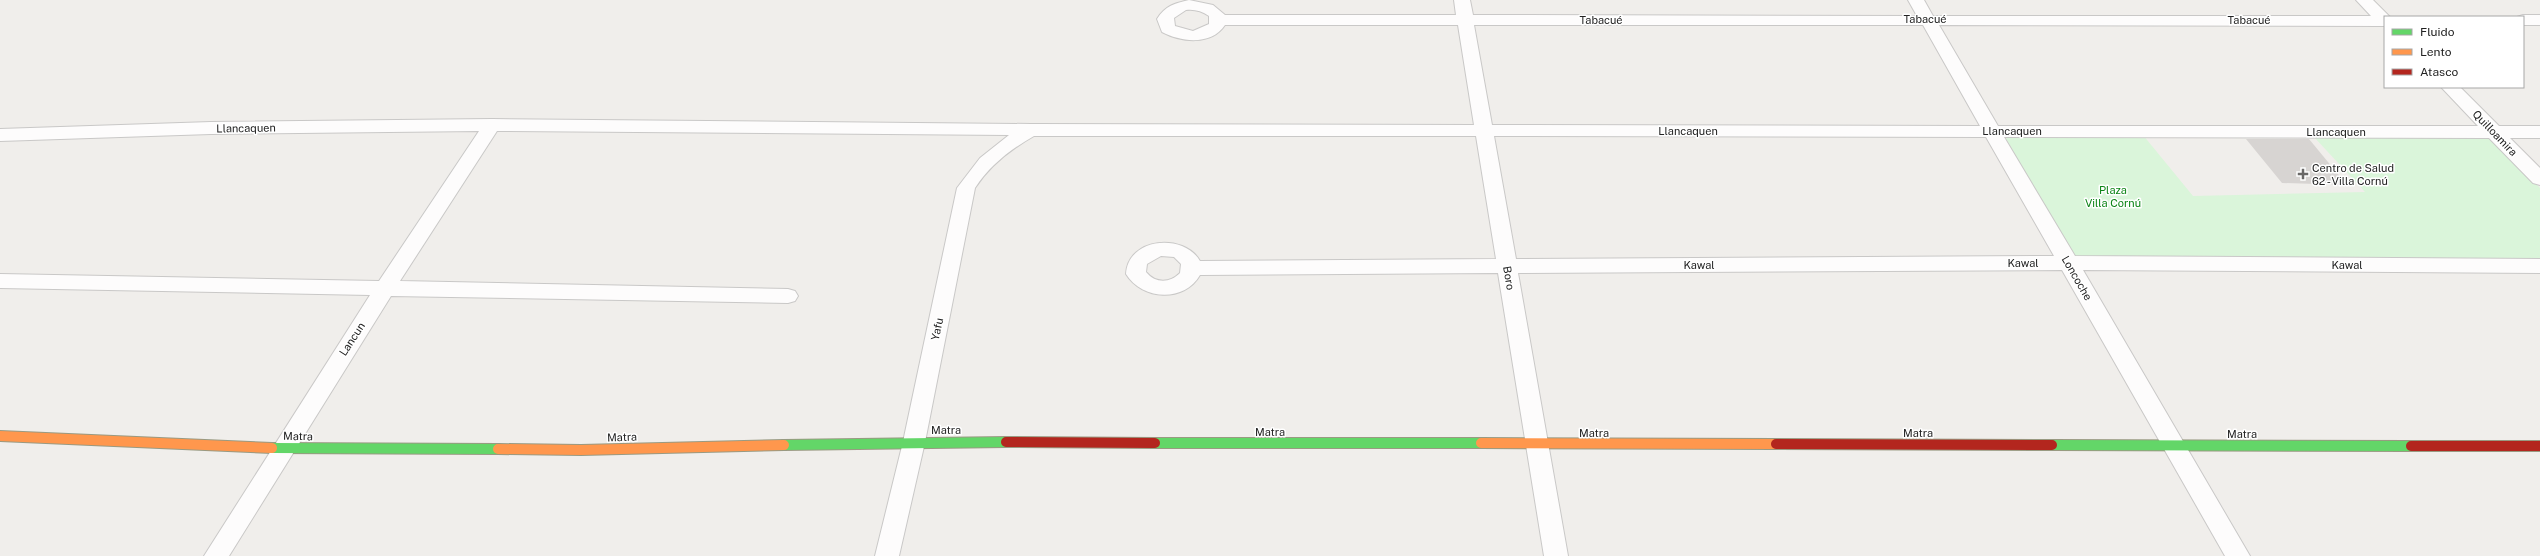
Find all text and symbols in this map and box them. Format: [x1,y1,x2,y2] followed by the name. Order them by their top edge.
[1903,13,1947,25] street label: Tabacué
[1579,14,1623,26] street label: Tabacué
[2227,14,2271,26] street label: Tabacué
[2384,16,2524,88] legend
[2420,25,2455,39] text: Fluido
[2420,45,2452,59] text: Lento
[2420,65,2459,79] text: Atasco
[2470,108,2520,158] street label: Quilloamira
[216,121,276,135] street label: Llancaquen
[1658,125,1718,137] street label: Llancaquen
[1982,125,2042,137] street label: Llancaquen
[2306,126,2366,138] street label: Llancaquen
[2312,162,2394,187] place label: Centro de Salud 62 - Villa Cornú
[2297,168,2309,180] marker: Centro de Salud 62 - Villa Cornú
[2085,184,2141,209] park label: Plaza Villa Cornú
[2059,254,2095,302] street label: Loncoche
[2007,257,2039,269] street label: Kawal
[1683,259,1715,271] street label: Kawal
[2331,259,2363,271] street label: Kawal
[1501,265,1517,291] street label: Boro
[929,317,945,341] street label: Yafu
[337,320,367,358] street label: Lancun
[931,424,961,436] street label: Matra
[1255,426,1285,438] street label: Matra
[1579,427,1609,439] street label: Matra
[1903,427,1933,439] street label: Matra
[2227,428,2257,440] street label: Matra
[283,430,313,442] street label: Matra
[607,430,637,444] street label: Matra

